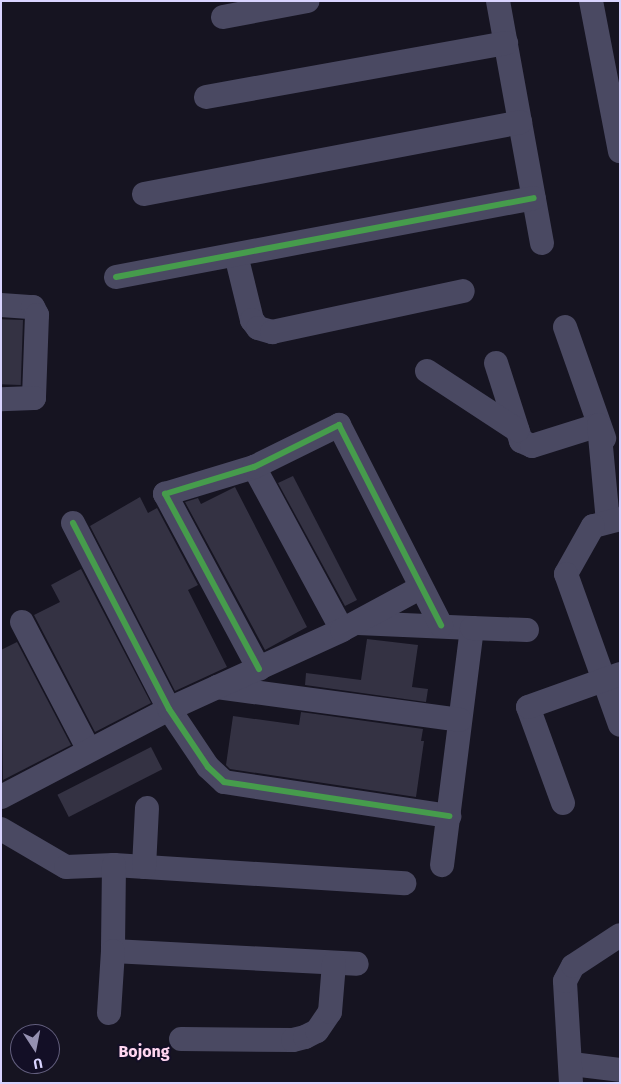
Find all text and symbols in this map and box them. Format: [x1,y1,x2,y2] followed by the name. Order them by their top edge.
[10,1024,60,1074] north arrow
[118,1042,170,1062] district label: Bojong
[32,1054,44,1072] text: U

